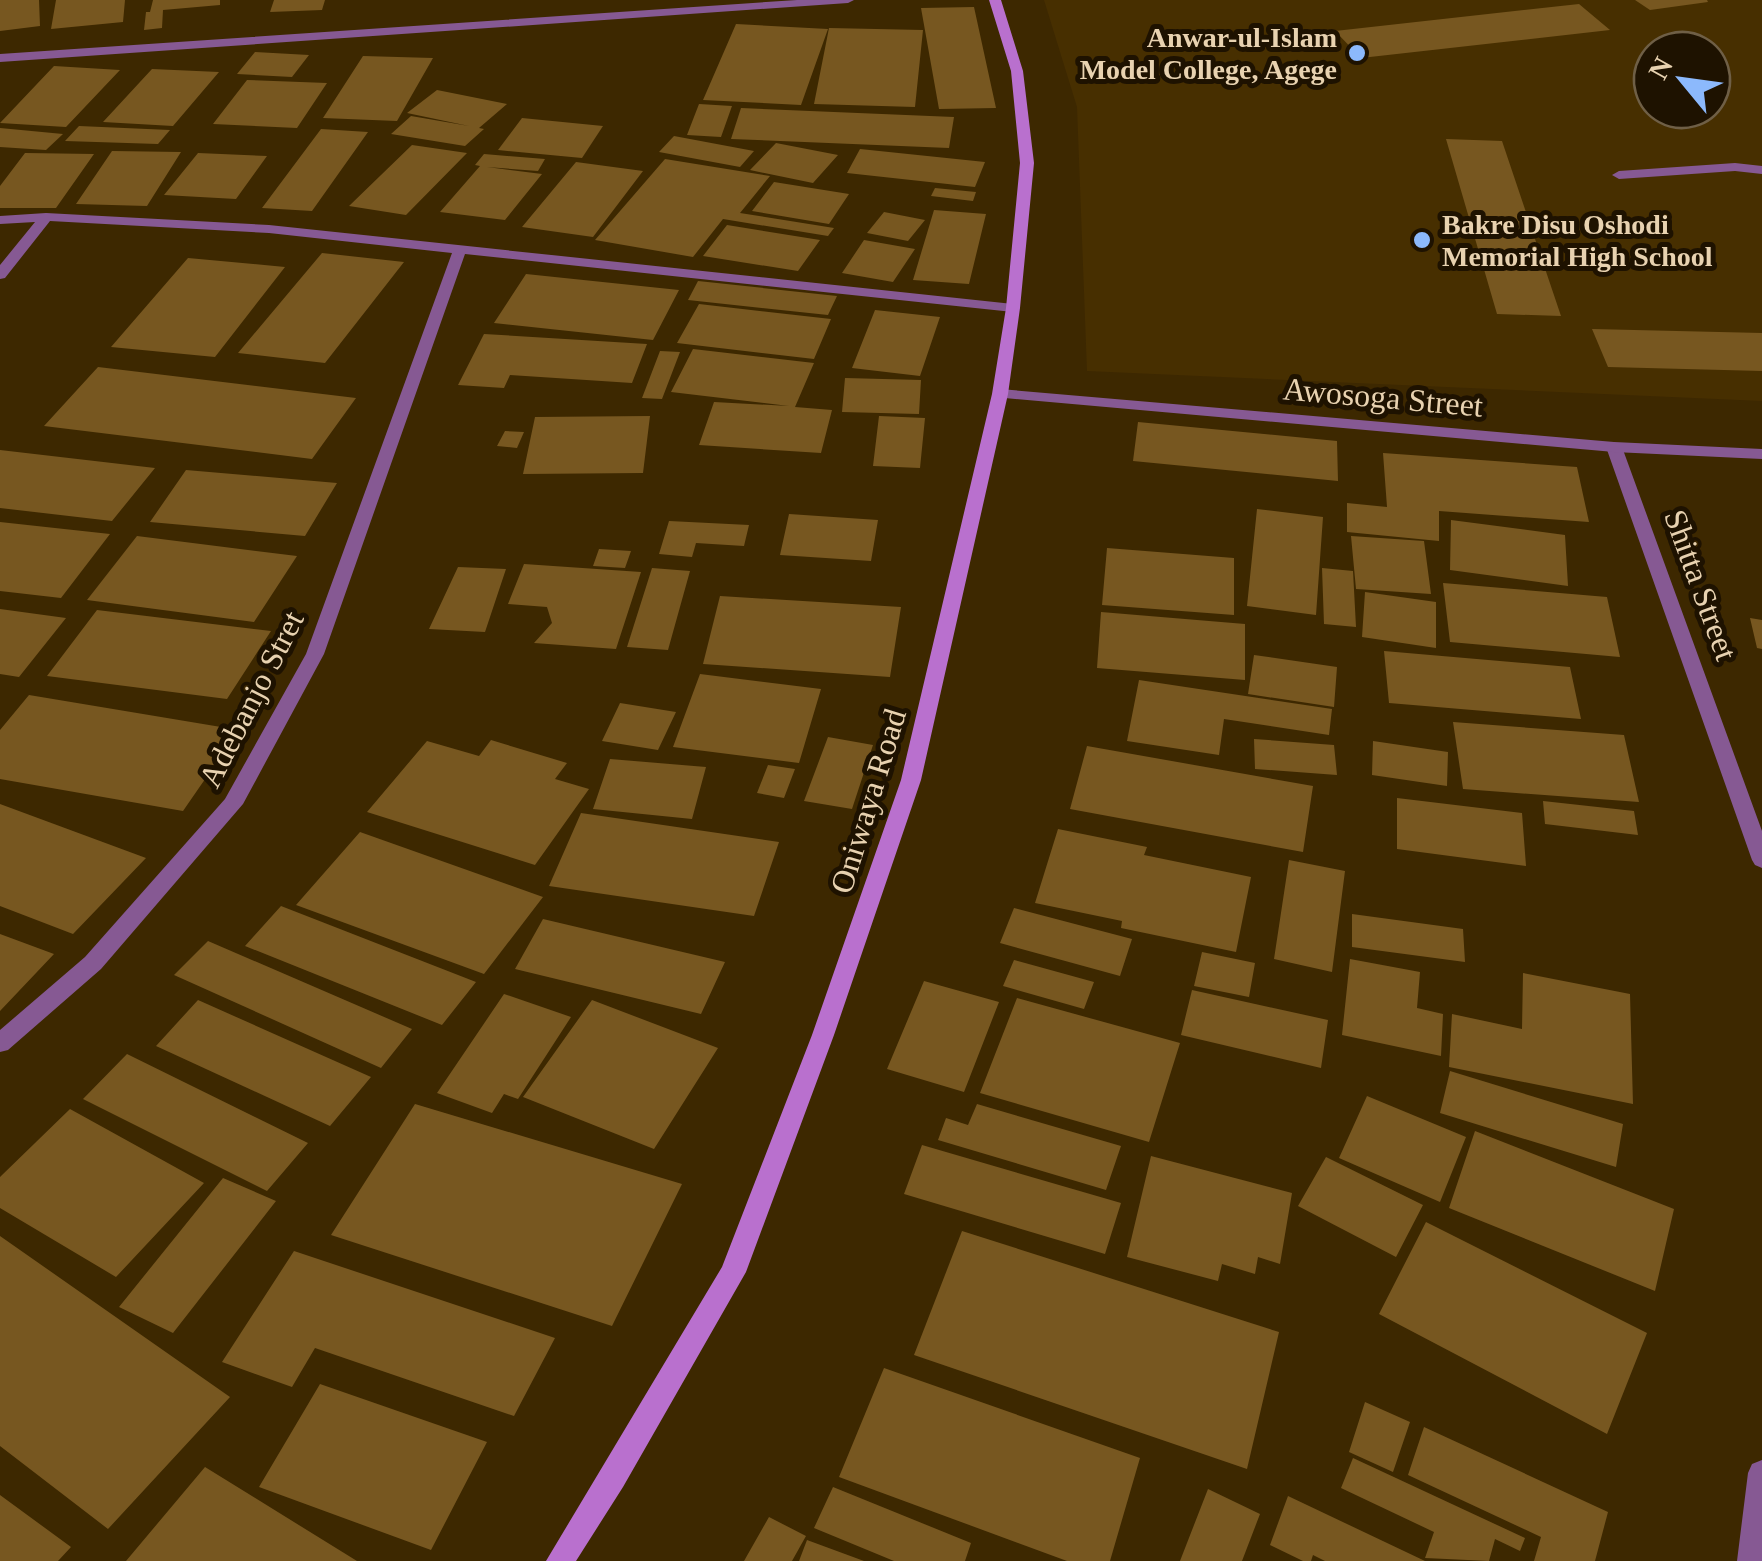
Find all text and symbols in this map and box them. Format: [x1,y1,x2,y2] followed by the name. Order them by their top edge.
[1080,22,1337,85] place label: Anwar-ul-Islam Model College, Agege
[1632,30,1732,130] north arrow
[1346,42,1368,64] marker: Anwar-ul-Islam Model College, Agege
[1642,52,1679,84] text: N
[1442,209,1713,272] place label: Bakre Disu Oshodi Memorial High School
[1411,229,1433,251] marker: Bakre Disu Oshodi Memorial High School
[1282,370,1485,424] street label: Awosoga Street
[1657,505,1745,665] street label: Shitta Street
[191,605,311,793] street label: Adebanjo Stret
[823,704,913,898] street label: Oniwaya Road

